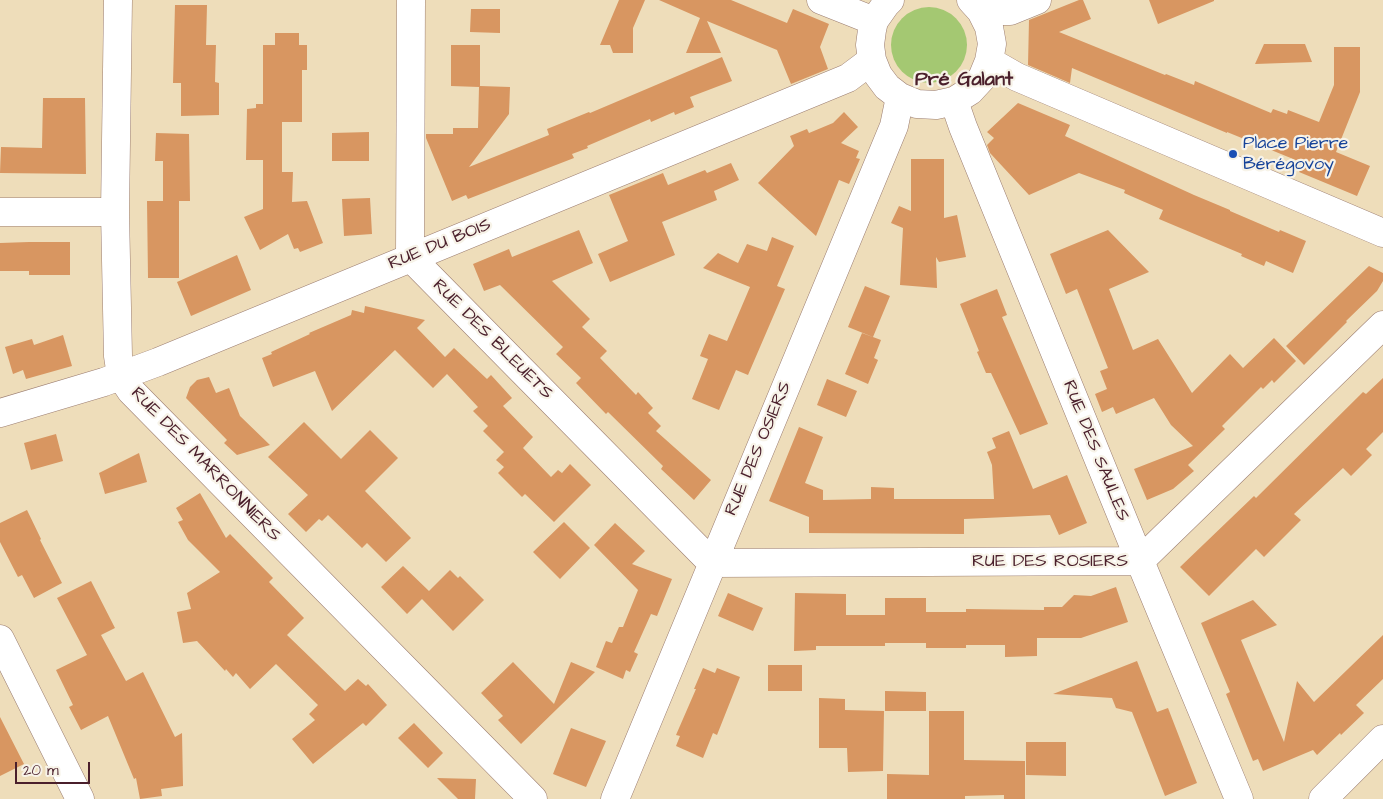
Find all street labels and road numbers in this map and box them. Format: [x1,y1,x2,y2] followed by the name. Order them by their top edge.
[385,215,495,275] street label: RUE DU BOIS
[427,275,557,405] street label: RUE DES BLEUETS
[1057,378,1133,524] street label: RUE DES SAULES
[721,379,797,519] street label: RUE DES OSIERS
[126,383,284,547] street label: RUE DES MARRONNIERS
[972,551,1128,573] street label: RUE DES ROSIERS

